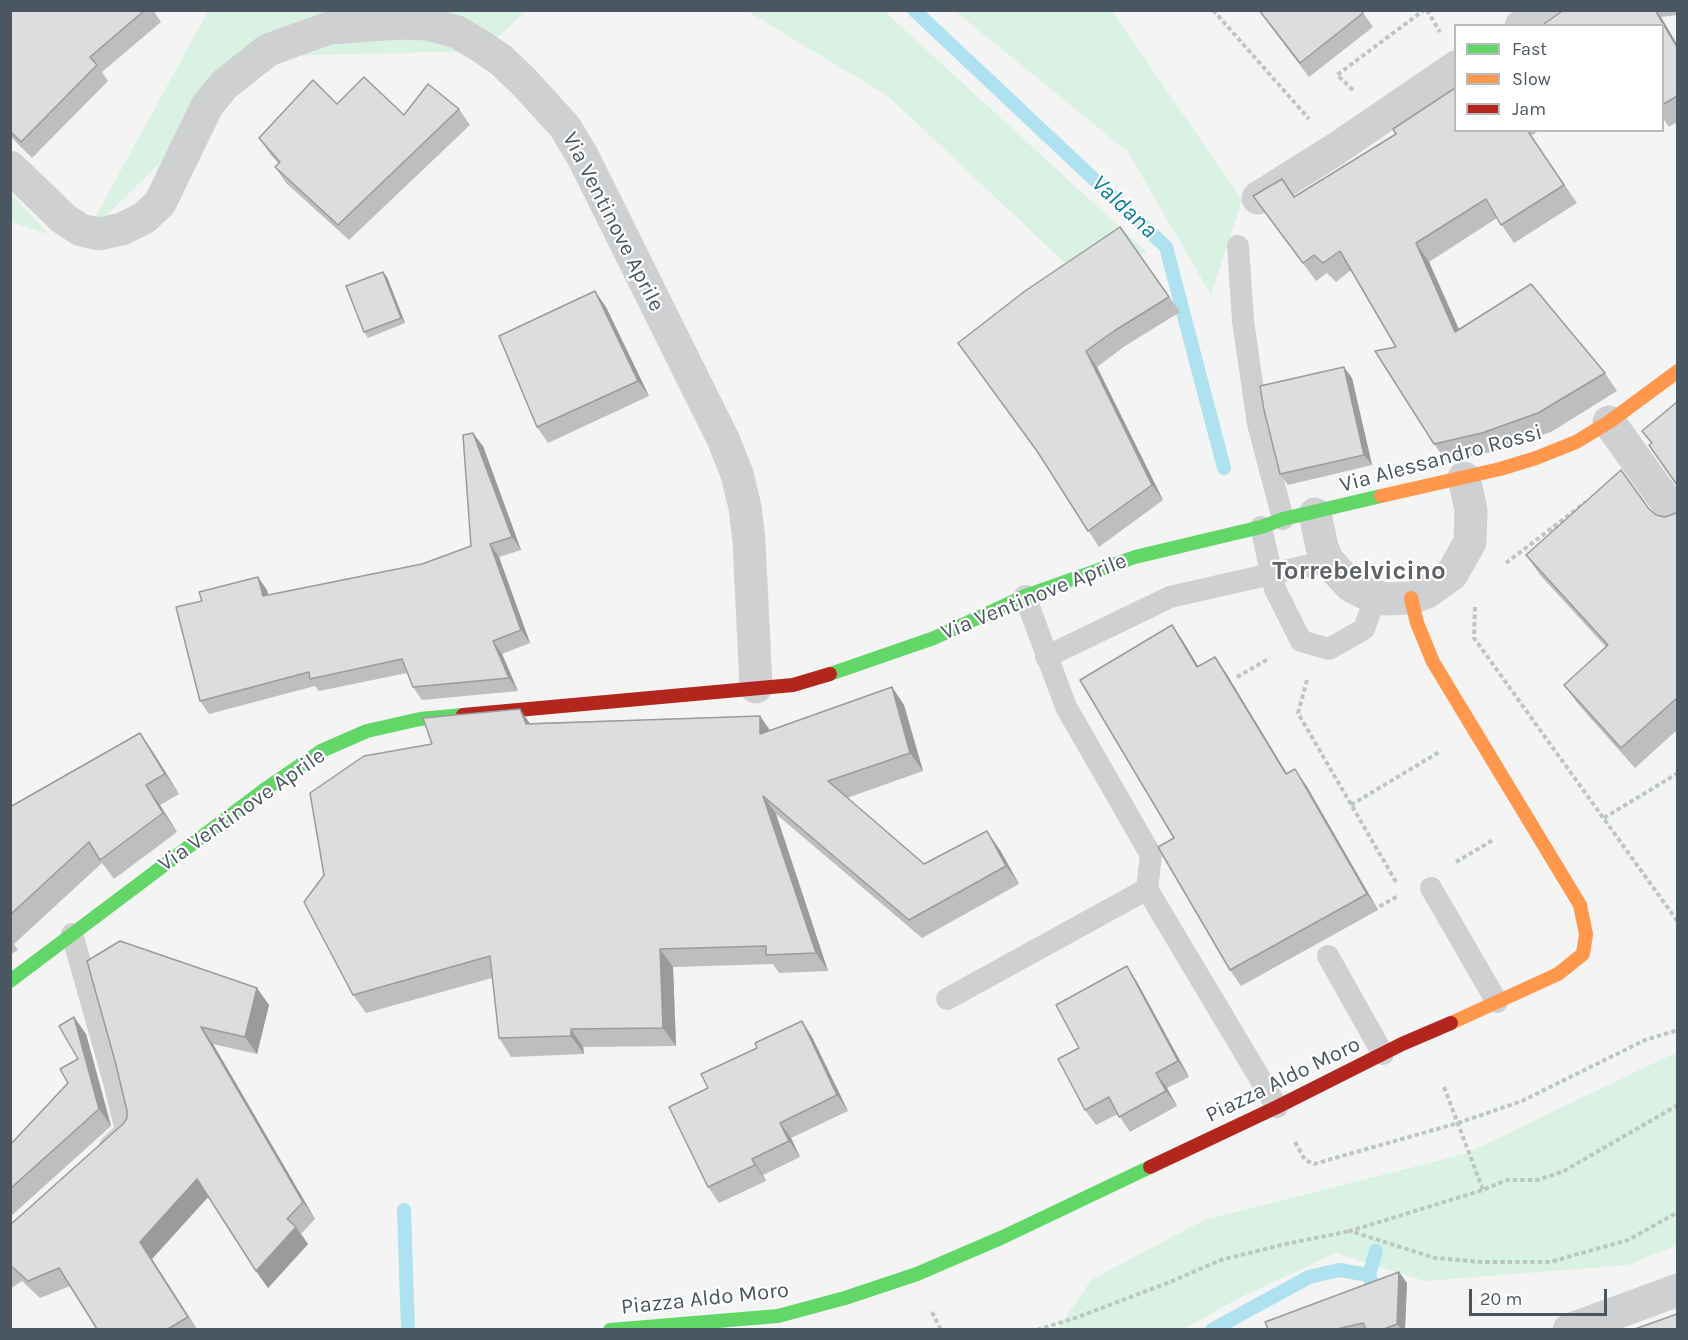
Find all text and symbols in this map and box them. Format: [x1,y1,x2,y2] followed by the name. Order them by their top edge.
[1454,24,1664,132] legend
[1512,38,1547,60] text: Fast
[1512,68,1551,90] text: Slow
[1512,98,1546,120] text: Jam
[556,128,670,316] street label: Via Ventinove Aprile
[1085,169,1163,245] water label: Valdana
[1337,419,1545,499] street label: Via Alessandro Rossi
[937,548,1131,646] street label: Via Ventinove Aprile
[1272,556,1446,588] district label: Torrebelvicino
[153,742,331,878] street label: Via Ventinove Aprile
[1201,1031,1365,1129] street label: Piazza Aldo Moro
[620,1277,790,1321] street label: Piazza Aldo Moro
[1472,1277,1610,1315] scale bar
[1480,1288,1522,1310] text: 20 m

